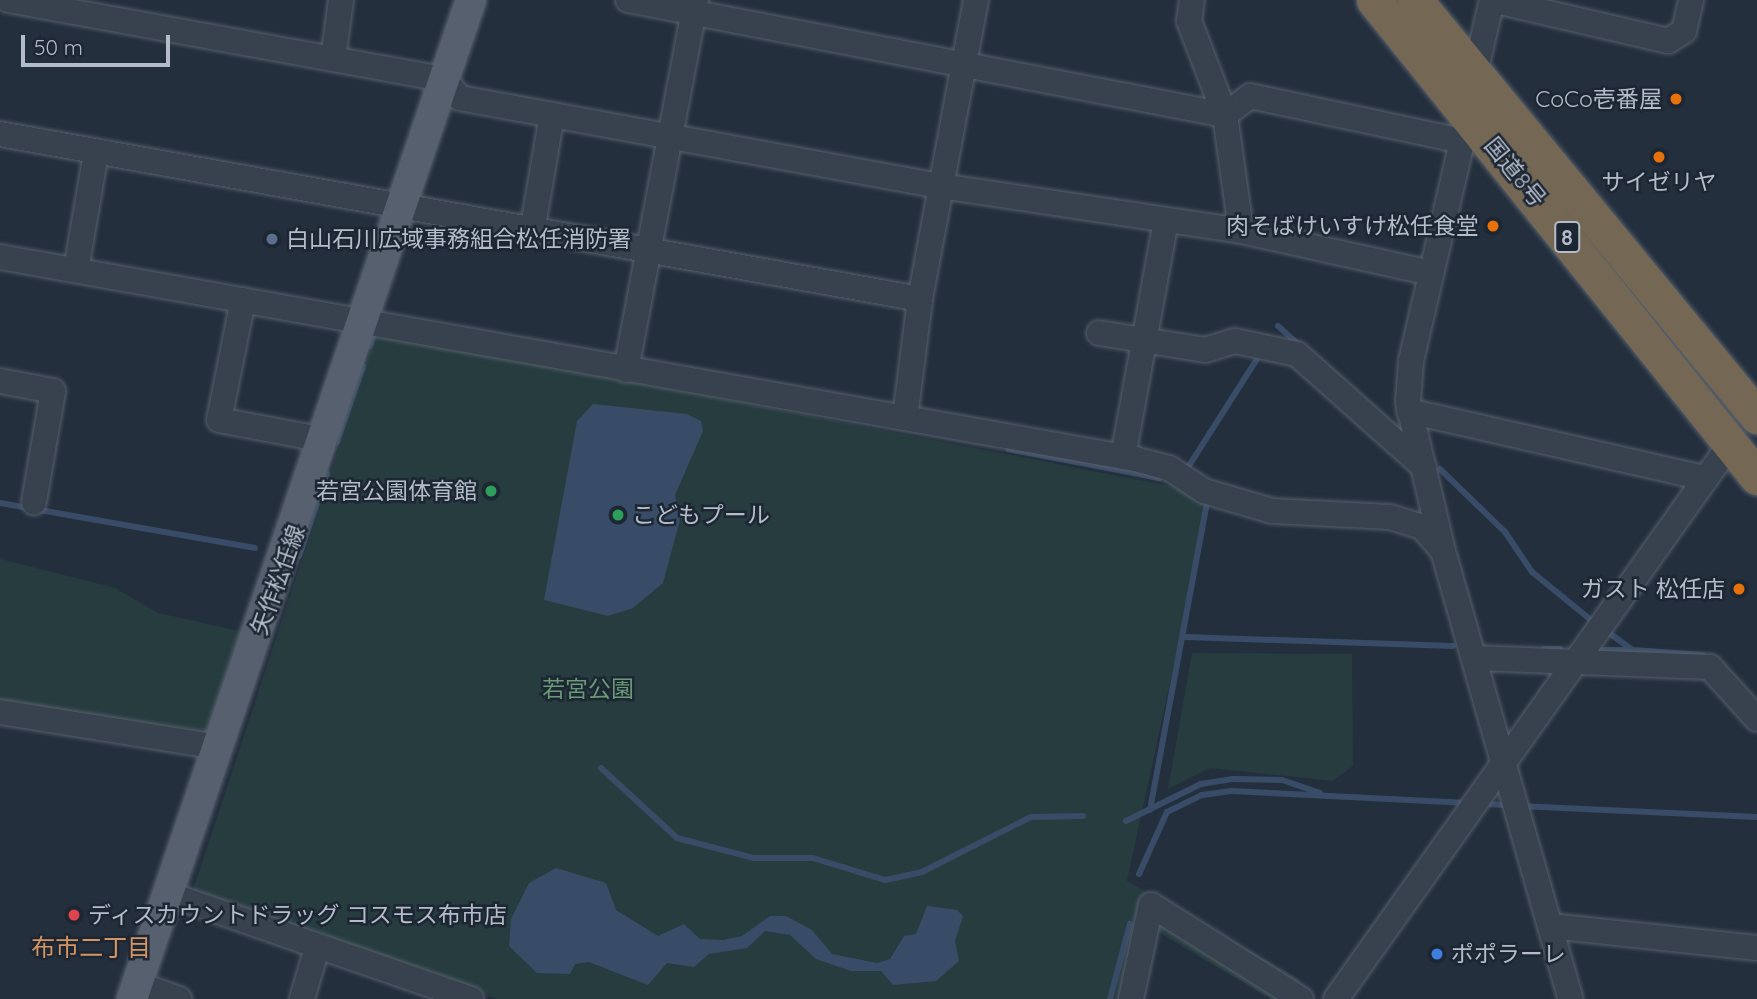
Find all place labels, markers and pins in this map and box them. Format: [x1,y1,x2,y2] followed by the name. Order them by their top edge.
[1535,85,1662,113] place label: CoCo壱番屋
[1668,91,1684,107] marker: CoCo壱番屋
[1651,149,1667,165] marker: サイゼリヤ
[1602,168,1716,196] place label: サイゼリヤ
[1226,212,1479,240] place label: 肉そばけいすけ松任食堂
[1485,218,1501,234] marker: 肉そばけいすけ松任食堂
[286,225,631,253] place label: 白山石川広域事務組合松任消防署
[264,231,280,247] marker: 白山石川広域事務組合松任消防署
[316,477,477,505] place label: 若宮公園体育館
[483,483,499,499] marker: 若宮公園体育館
[632,501,770,529] place label: こどもプール
[610,507,626,523] marker: こどもプール
[1581,575,1725,603] place label: ガスト 松任店
[1731,581,1747,597] marker: ガスト 松任店
[88,901,508,929] place label: ディスカウントドラッグ コスモス布市店
[66,907,82,923] marker: ディスカウントドラッグ コスモス布市店
[1451,940,1566,968] place label: ポポラーレ
[1429,946,1445,962] marker: ポポラーレ

